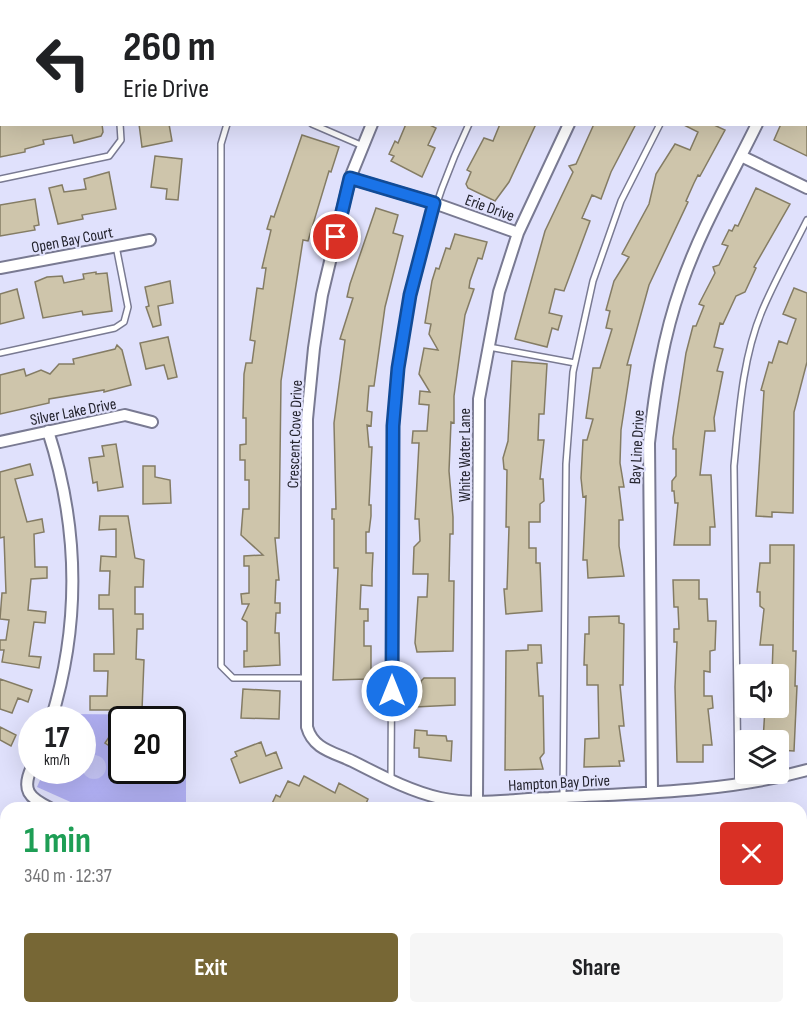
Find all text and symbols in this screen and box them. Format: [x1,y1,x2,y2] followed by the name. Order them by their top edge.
[123,22,216,73] text: 260 m
[24,24,102,102] icon: left
[123,73,209,105] text: Erie Drive
[462,191,517,226] street label: Erie Drive
[310,211,361,262] pin
[319,220,352,253] icon: arrive
[30,223,115,258] street label: Open Bay Court
[284,380,307,489] street label: Crescent Cove Drive
[29,395,118,430] street label: Silver Lake Drive
[456,408,475,502] street label: White Water Lane
[626,409,649,485] street label: Bay Line Drive
[360,659,424,723] position arrow
[735,664,789,784] map controls
[735,664,789,718] button: sound
[108,706,186,784] speed limit sign: 20
[45,720,69,756] text: 17
[735,730,789,784] button: layers
[44,751,70,770] text: km/h
[508,771,610,796] street label: Hampton Bay Drive
[24,820,91,863] text: 1 min
[720,822,783,885] button: close
[24,864,112,888] text: 340 m · 12:37
[24,933,398,1002] button: Exit
[410,933,783,1002] button: Share

